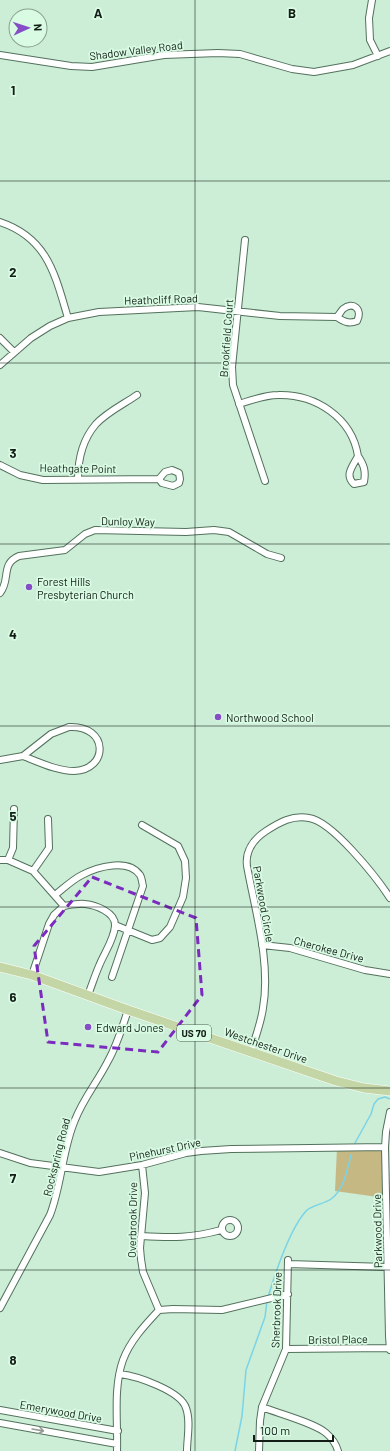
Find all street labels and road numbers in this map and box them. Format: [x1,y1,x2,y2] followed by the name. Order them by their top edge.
[89,38,183,62] street label: Shadow Valley Road
[124,291,198,307] street label: Heathcliff Road
[217,298,235,378] street label: Brookfield Court
[39,461,117,475] street label: Heathgate Point
[101,514,155,528] street label: Dunloy Way
[251,865,277,943] street label: Parkwood Circle
[293,933,366,965] street label: Cherokee Drive
[177,1025,211,1041] road number: US 70
[223,1025,309,1065] street label: Westchester Drive
[40,1116,72,1198] street label: Rockspring Road
[128,1135,202,1163] street label: Pinehurst Drive
[125,1182,139,1258] street label: Overbrook Drive
[370,1194,384,1268] street label: Parkwood Drive
[268,1272,284,1348] street label: Sherbrook Drive
[308,1332,368,1346] street label: Bristol Place
[19,1397,103,1425] street label: Emerywood Drive

